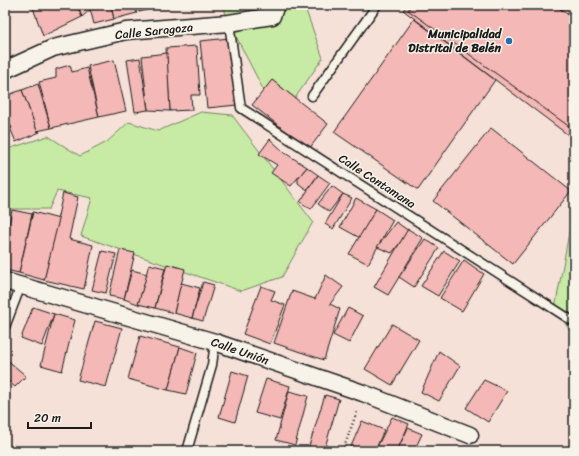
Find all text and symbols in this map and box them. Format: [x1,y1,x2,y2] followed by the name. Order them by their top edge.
[114,16,194,46] street label: Calle Saragoza
[408,23,503,59] place label: Municipalidad Distrital de Belén
[504,36,514,46] marker: Municipalidad Distrital de Belén
[334,148,420,214] street label: Calle Contamana
[208,331,272,371] street label: Calle Unión
[28,404,91,430] scale bar
[34,407,61,429] text: 20 m

